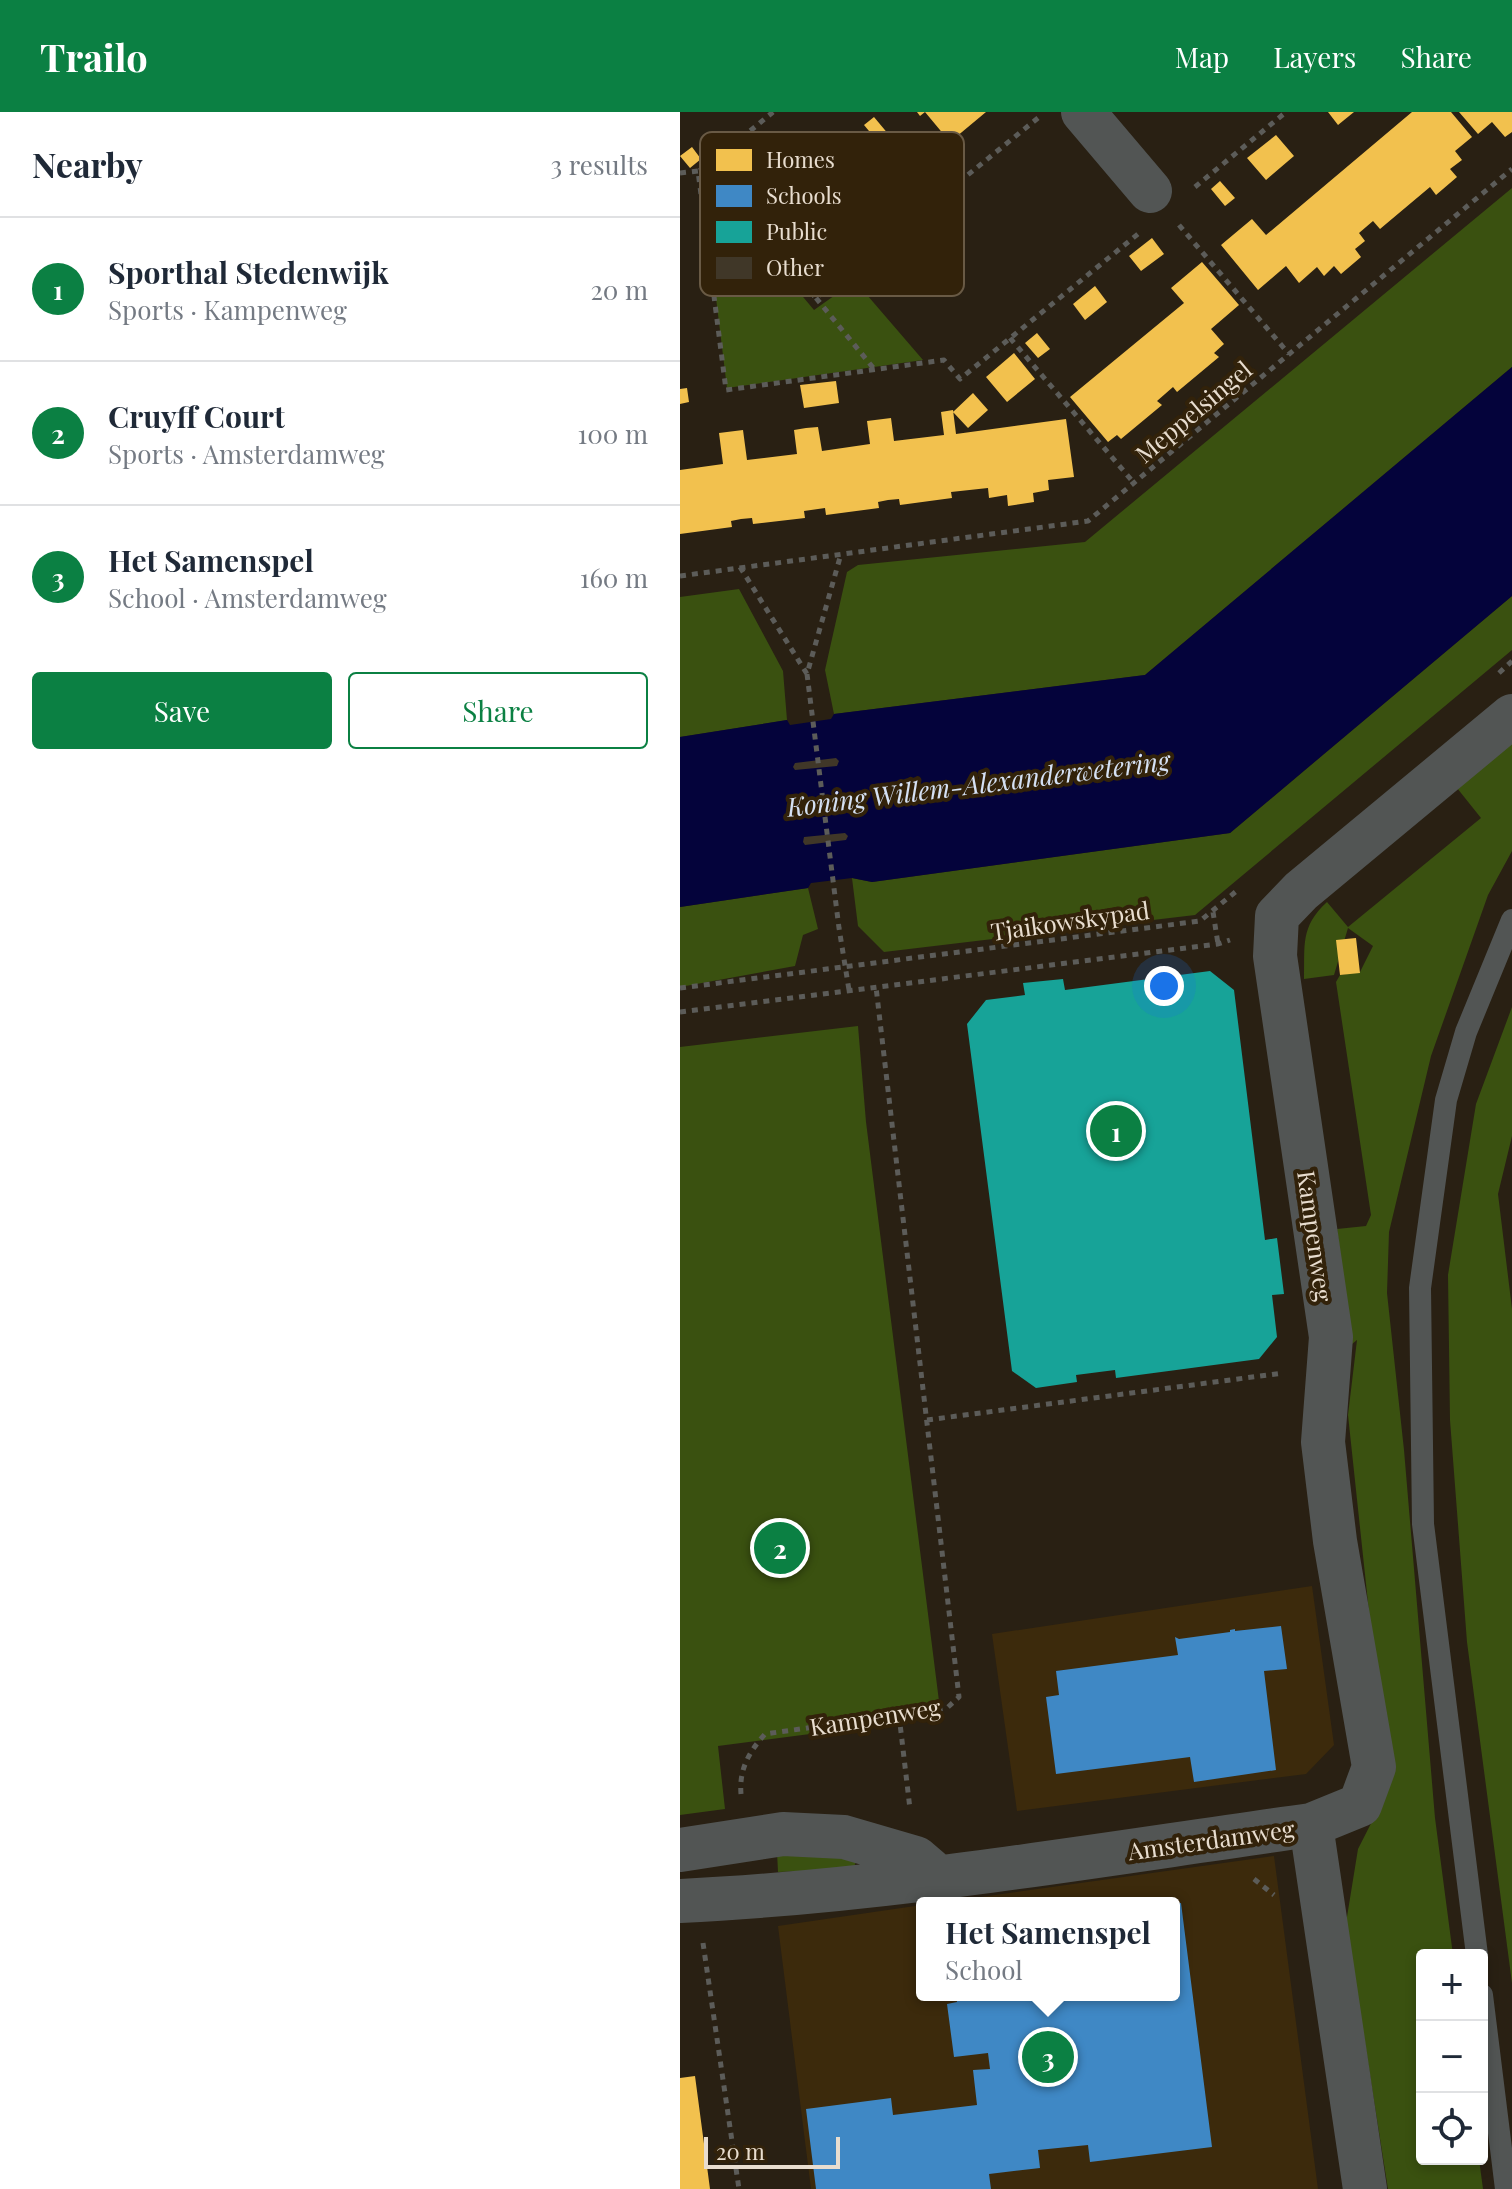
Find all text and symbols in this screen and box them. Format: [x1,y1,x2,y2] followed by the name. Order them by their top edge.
[40,31,148,82] text: Trailo
[1175,38,1229,75] text: Map
[1273,38,1356,75] text: Layers
[1400,38,1472,75] text: Share
[700,132,964,296] legend
[32,141,143,187] text: Nearby
[766,144,835,174] text: Homes
[551,147,648,182] text: 3 results
[766,180,842,210] text: Schools
[766,216,827,246] text: Public
[108,252,389,292] text: Sporthal Stedenwijk
[766,252,824,282] text: Other
[53,272,63,307] text: 1
[590,272,648,307] text: 20 m
[108,292,347,327] text: Sports · Kampenweg
[1128,353,1258,469] street label: Meppelsingel
[108,396,285,436] text: Cruyff Court
[51,416,65,451] text: 2
[578,416,648,451] text: 100 m
[108,436,385,471] text: Sports · Amsterdamweg
[108,540,314,580] text: Het Samenspel
[52,560,64,595] text: 3
[580,560,648,595] text: 160 m
[108,580,387,615] text: School · Amsterdamweg
[32,672,332,749] button: Save
[348,672,648,749] button: Share
[784,742,1174,824] water label: Koning Willem-Alexanderwetering
[989,893,1151,947] street label: Tjaikowskypad
[1144,966,1184,1006] your location
[1090,1101,1142,1161] pin: 1
[1291,1168,1341,1304] street label: Kampenweg
[754,1518,806,1578] pin: 2
[807,1690,943,1742] street label: Kampenweg
[1125,1811,1297,1867] street label: Amsterdamweg
[916,1897,1180,2001] popup
[945,1912,1151,1952] text: Het Samenspel
[1416,1949,1488,2165] map controls
[1416,1949,1488,2021] button: +
[945,1952,1023,1987] text: School
[1416,2021,1488,2093] button: −
[1022,2027,1074,2087] pin: 3
[1416,2093,1488,2165] button: locate
[704,2133,840,2169] scale bar
[716,2136,765,2166] text: 20 m

